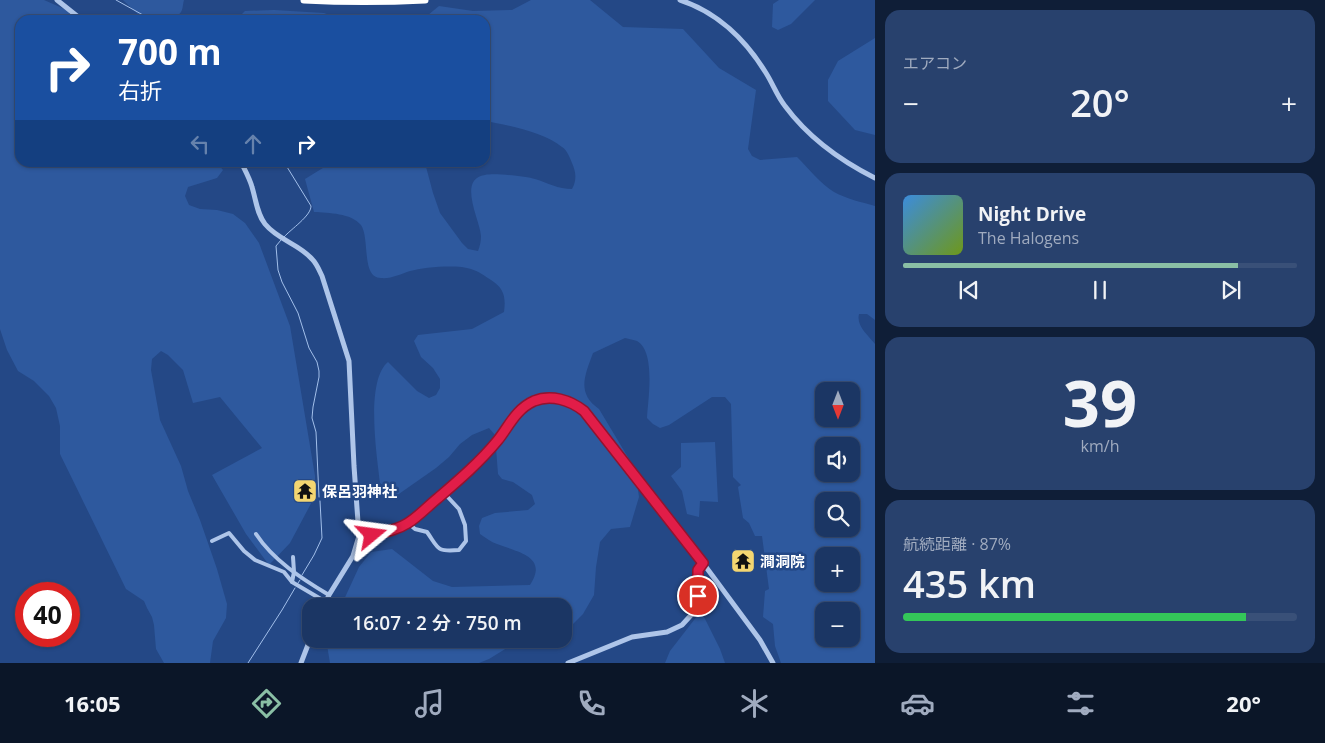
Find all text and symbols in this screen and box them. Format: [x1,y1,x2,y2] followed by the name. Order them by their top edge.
[118,28,222,75] text: 700 m
[35,35,100,100] icon: right
[903,52,967,74] text: エアコン
[118,75,162,105] text: 右折
[1070,76,1130,128] text: 20°
[903,84,919,122] text: −
[1281,84,1297,122] text: +
[186,130,214,158] icon: left
[239,130,267,158] icon: ahead
[292,130,320,158] icon: right
[978,201,1086,227] text: Night Drive
[978,227,1079,249] text: The Halogens
[955,276,983,304] icon: previous
[1086,276,1114,304] icon: pause
[1217,276,1245,304] icon: next
[1063,358,1137,446] text: 39
[815,382,860,428] north arrow
[815,382,860,647] map controls
[1081,435,1119,457] text: km/h
[815,437,860,482] button: sound
[292,478,318,504] temple icon: 保呂羽神社
[322,481,397,501] place label: 保呂羽神社
[815,492,860,537] button: search
[345,508,397,560] position arrow
[903,533,1011,555] text: 航続距離 · 87%
[815,547,860,592] button: +
[730,548,756,574] temple icon: 澗洞院
[760,551,805,571] place label: 澗洞院
[903,557,1036,609] text: 435 km
[677,575,719,617] pin
[15,582,80,647] speed limit sign: 40
[684,582,712,610] icon: arrive
[815,602,860,647] button: −
[352,610,522,636] text: 16:07 · 2 分 · 750 m
[249,686,284,721] icon: directions
[412,686,447,721] icon: music
[574,686,609,721] icon: phone
[737,686,772,721] icon: climate
[900,686,935,721] icon: car
[1063,686,1098,721] icon: filters
[64,688,121,718] text: 16:05
[1226,688,1261,718] text: 20°

